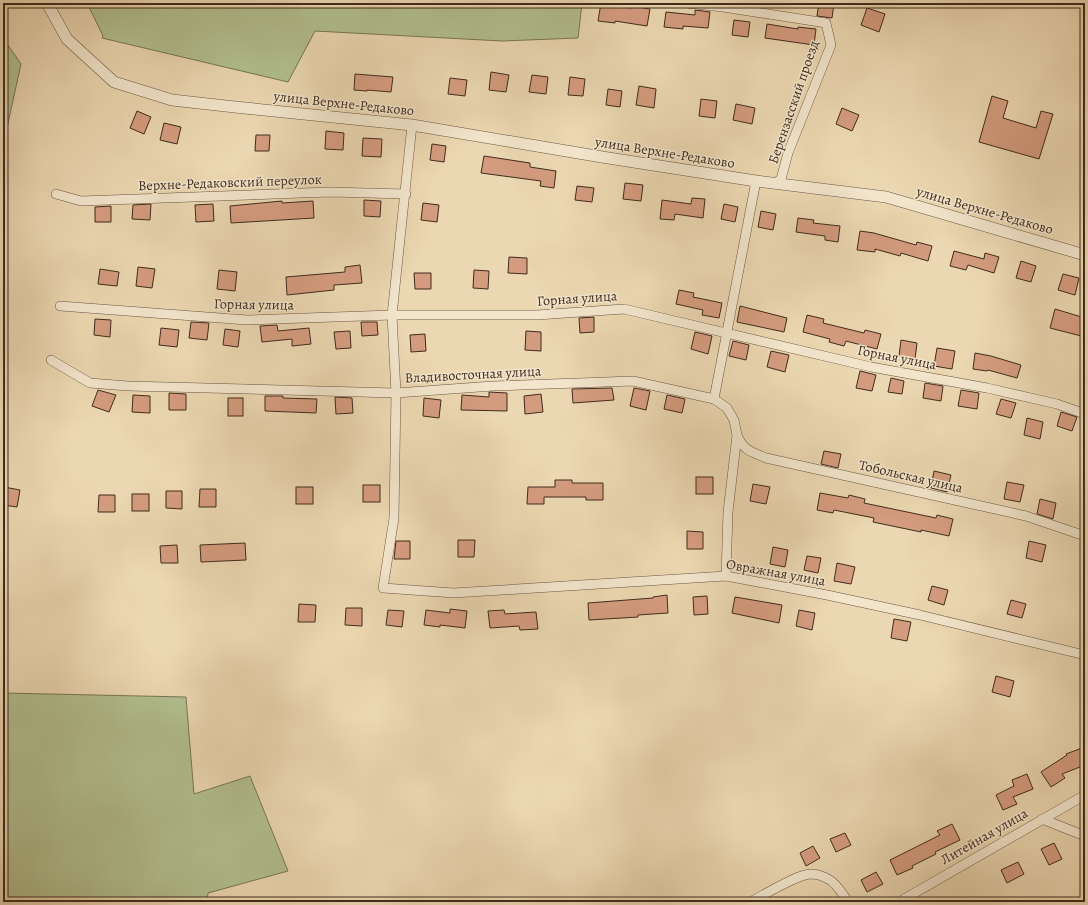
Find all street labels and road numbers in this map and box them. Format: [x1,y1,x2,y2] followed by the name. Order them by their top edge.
[763,38,824,166] street label: Берензасский проезд
[272,87,415,120] street label: улица Верхне-Редаково
[593,132,736,173] street label: улица Верхне-Редаково
[138,170,322,195] street label: Верхне-Редаковский переулок
[913,182,1055,239] street label: улица Верхне-Редаково
[536,286,618,311] street label: Горная улица
[214,294,295,315] street label: Горная улица
[856,341,939,375] street label: Горная улица
[404,361,542,388] street label: Владивосточная улица
[857,455,965,498] street label: Тобольская улица
[725,554,828,591] street label: Овражная улица
[937,803,1032,869] street label: Литейная улица

